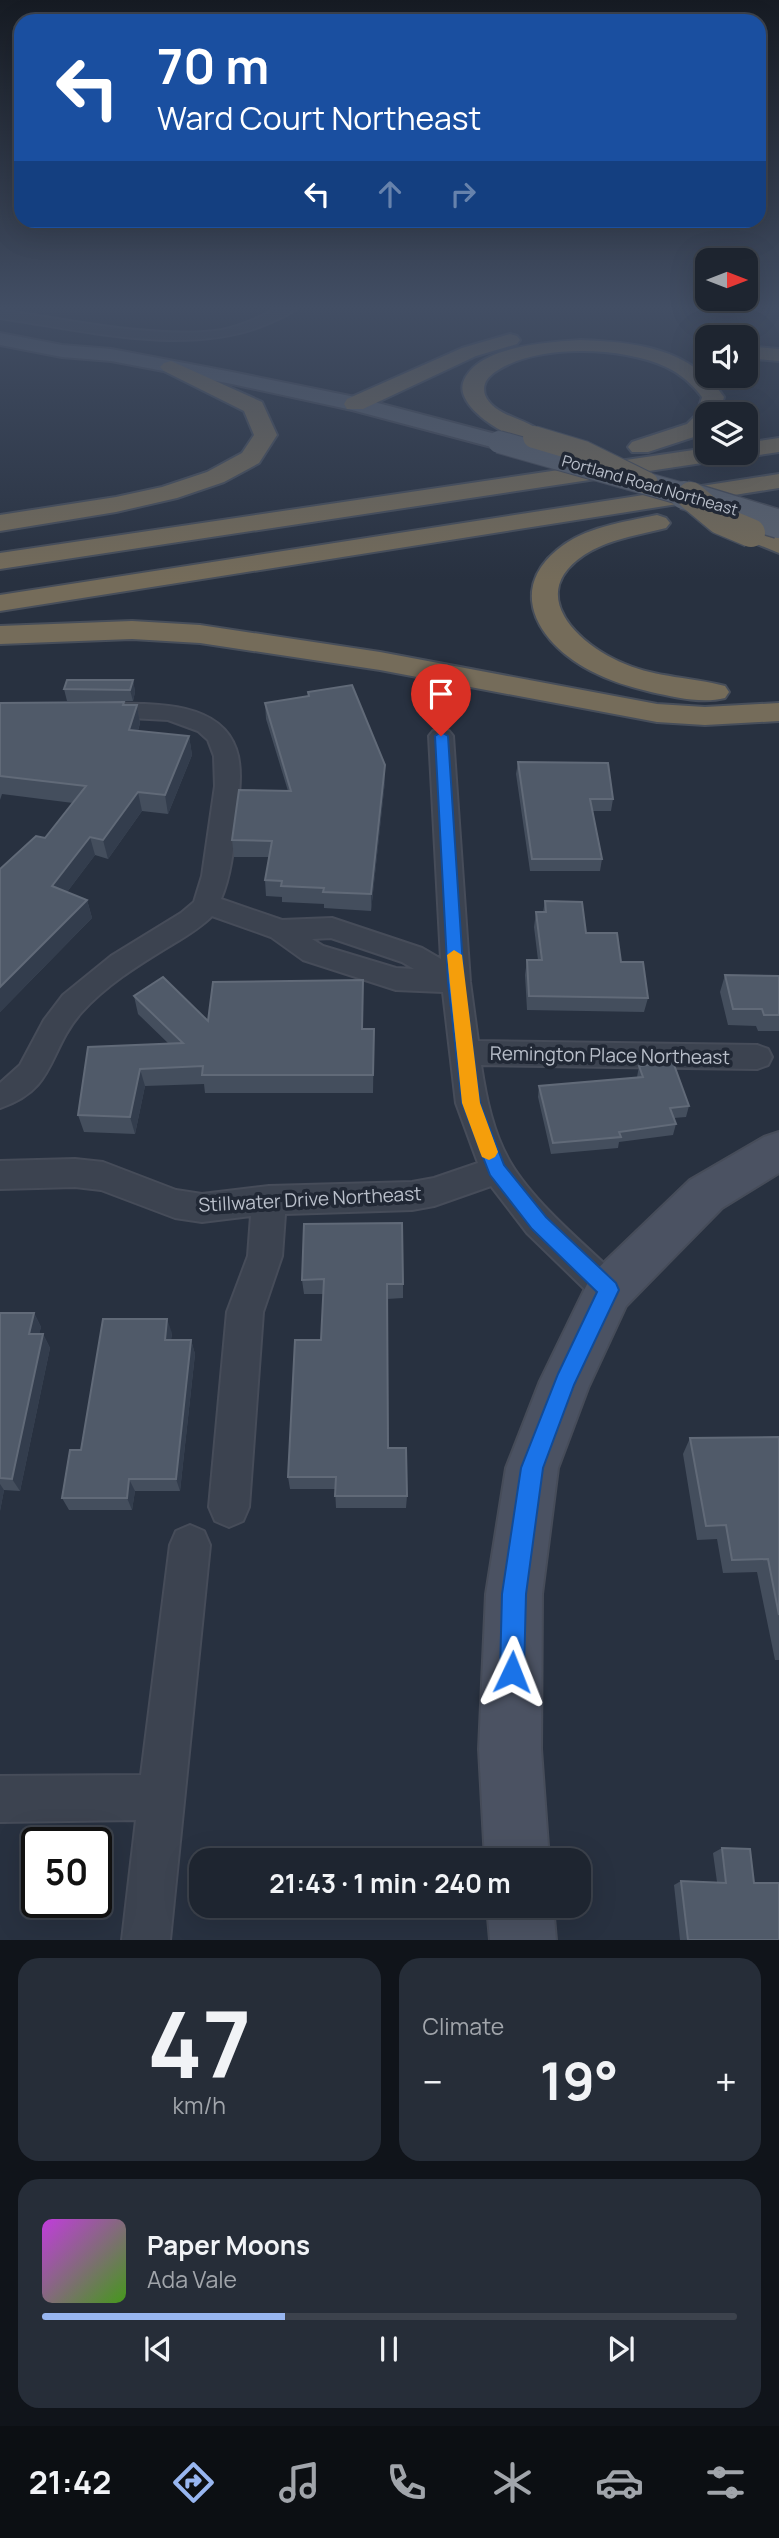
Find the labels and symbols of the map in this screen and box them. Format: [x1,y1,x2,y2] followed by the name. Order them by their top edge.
[695,248,758,312] north arrow
[559,449,741,521] street label: Portland Road Northeast
[411,664,471,736] pin
[490,1040,730,1070] street label: Remington Place Northeast
[198,1180,422,1218] street label: Stillwater Drive Northeast
[475,1635,549,1709] position arrow
[21,1827,112,1918] speed limit sign: 50

